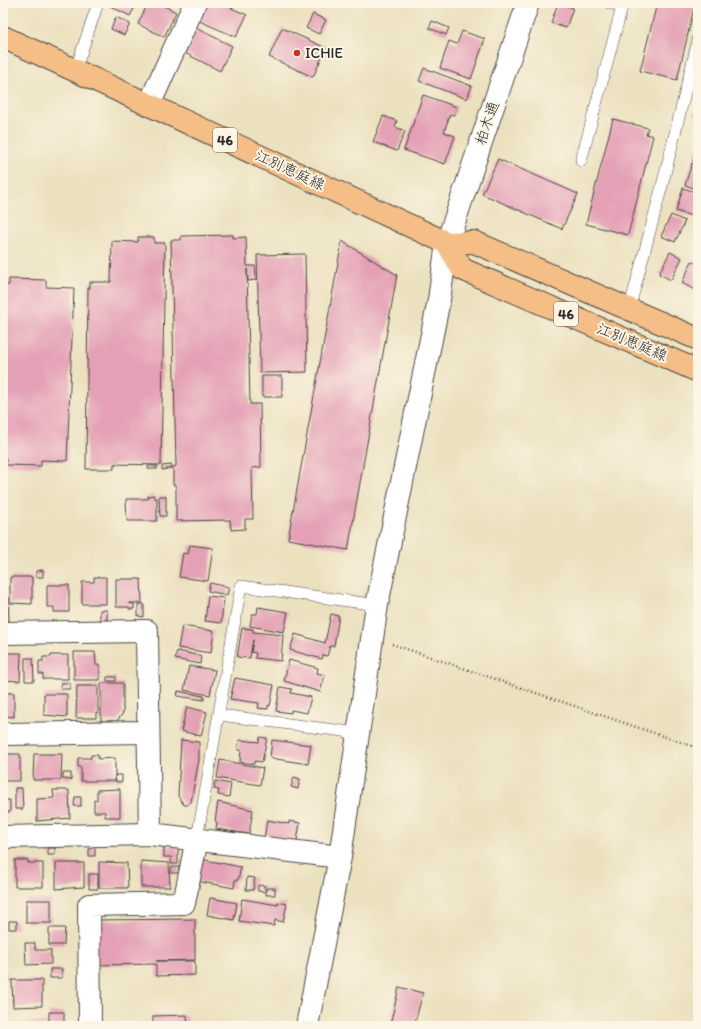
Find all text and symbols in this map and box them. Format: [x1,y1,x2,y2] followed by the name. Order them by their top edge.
[305,44,343,62] place label: ICHIE
[292,48,302,58] marker: ICHIE
[471,99,503,147] street label: 柏木通
[213,128,237,152] road number: 46
[252,146,328,194] street label: 江別恵庭線
[554,302,578,326] road number: 46
[594,319,670,365] street label: 江別恵庭線

